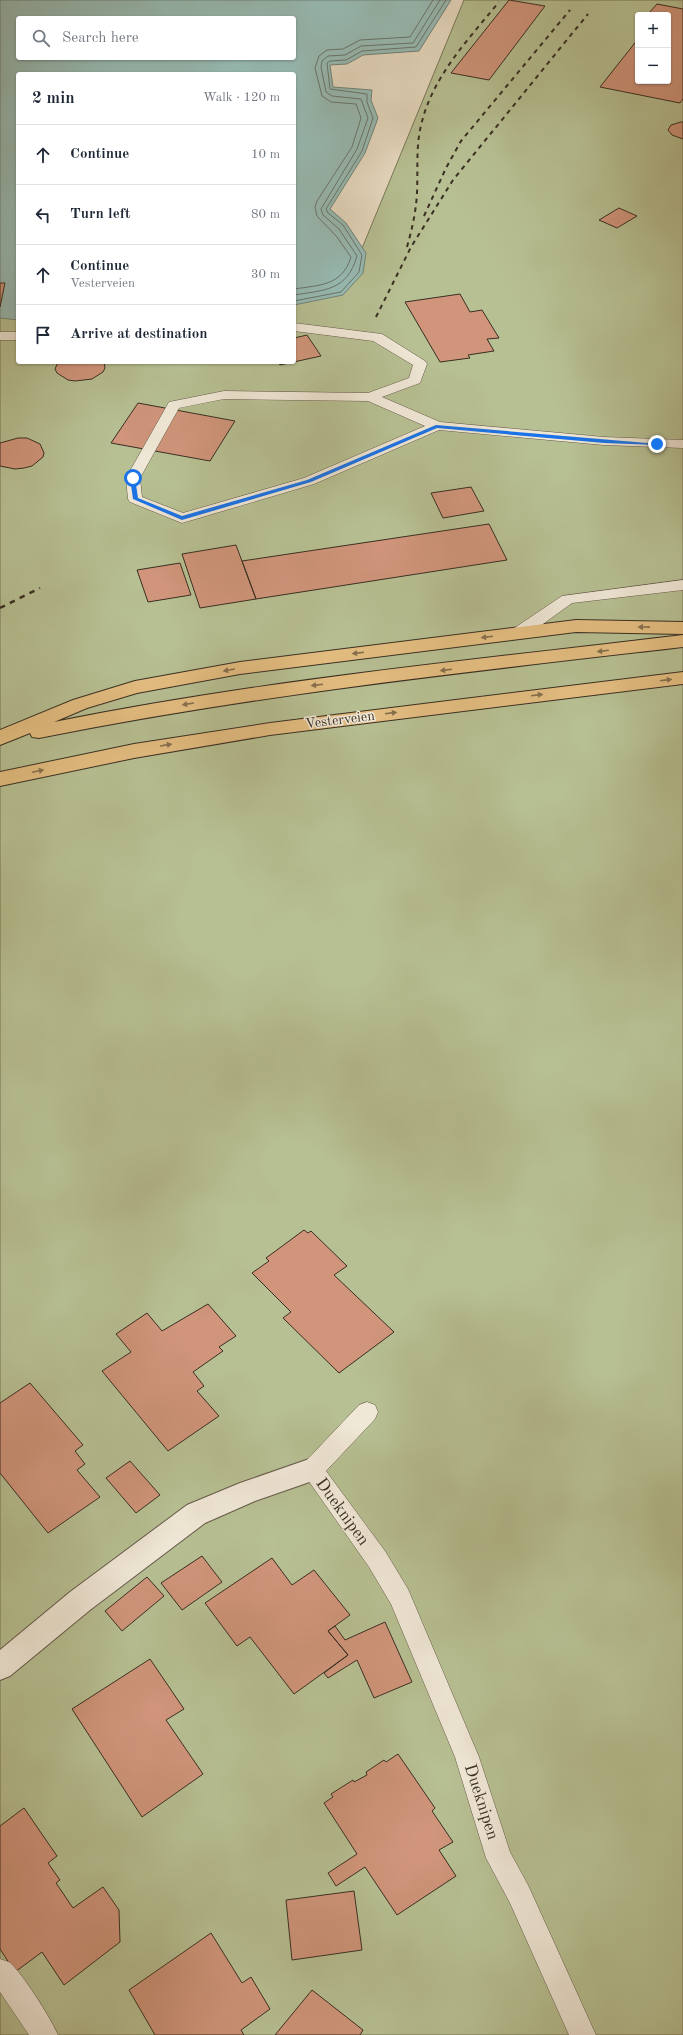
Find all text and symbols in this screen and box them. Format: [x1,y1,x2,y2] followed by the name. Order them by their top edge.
[635,12,671,84] map controls
[635,12,671,48] button: +
[16,16,296,60] search box
[30,27,52,49] icon: search
[62,31,139,46] text: Search here
[635,48,671,84] button: −
[32,90,75,107] text: 2 min
[203,91,280,104] text: Walk · 120 m
[32,144,54,166] icon: ahead
[70,147,129,162] text: Continue
[251,148,280,161] text: 10 m
[32,204,54,226] icon: left
[70,207,130,222] text: Turn left
[251,208,280,221] text: 80 m
[70,259,129,274] text: Continue
[32,264,54,286] icon: ahead
[251,268,280,281] text: 30 m
[70,277,135,290] text: Vesterveien
[32,324,54,346] icon: arrive
[70,327,208,342] text: Arrive at destination
[648,435,666,453] route end
[124,469,142,487] route start
[637,624,650,630] one-way arrow
[481,634,493,641] one-way arrow
[597,648,609,654] one-way arrow
[352,650,364,656] one-way arrow
[440,666,452,673] one-way arrow
[223,667,235,673] one-way arrow
[660,677,673,683] one-way arrow
[311,682,323,689] one-way arrow
[531,692,543,698] one-way arrow
[182,701,194,707] one-way arrow
[304,709,376,731] street label: Vesterveien
[385,710,397,716] one-way arrow
[160,742,172,748] one-way arrow
[32,767,44,773] one-way arrow
[312,1475,372,1549] street label: Dueknipen
[461,1762,501,1842] street label: Dueknipen

